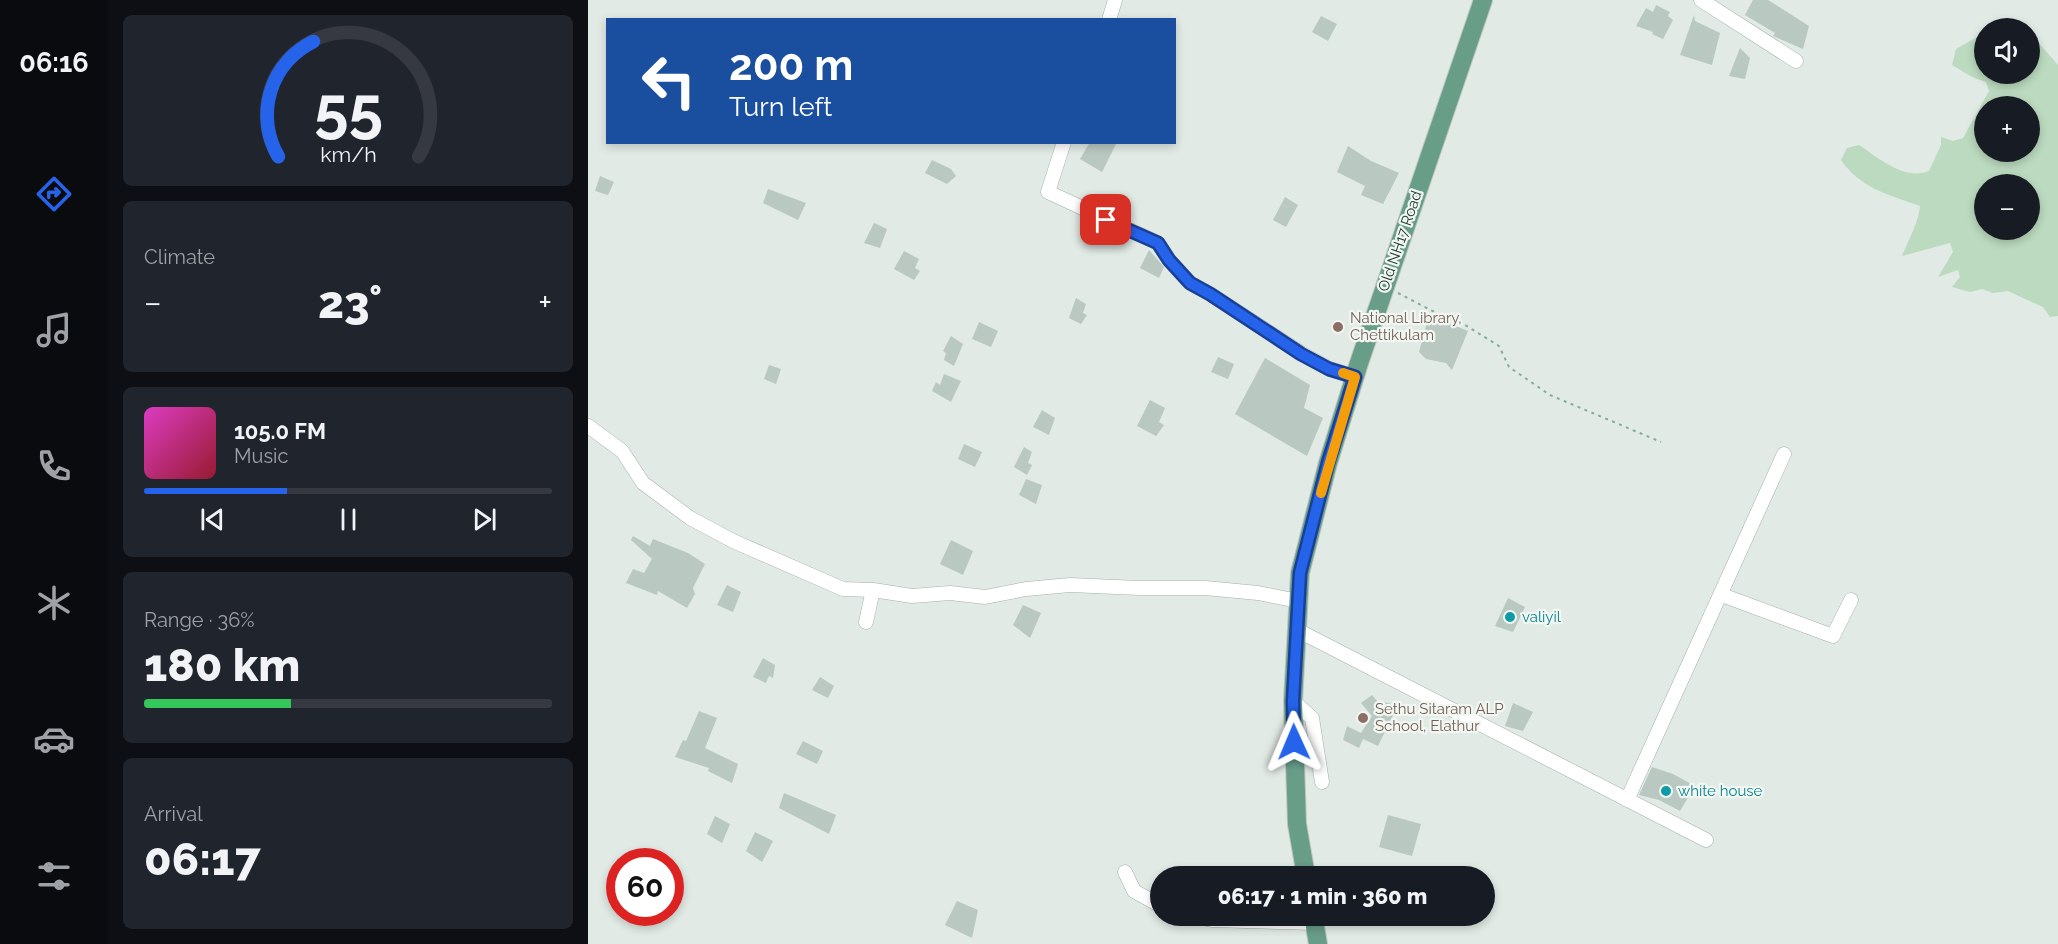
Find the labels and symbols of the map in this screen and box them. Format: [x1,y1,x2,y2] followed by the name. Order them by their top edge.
[1374,188,1426,294] street label: Old NH17 Road
[1080,194,1131,245] pin
[1350,309,1462,344] place label: National Library, Chettikulam
[1331,320,1345,334] marker: National Library, Chettikulam
[1522,608,1562,626] place label: valiyil
[1503,610,1517,624] marker: valiyil
[1375,700,1504,735] place label: Sethu Sitaram ALP School, Elathur
[1262,710,1326,774] position arrow
[1356,711,1370,725] marker: Sethu Sitaram ALP School, Elathur
[1678,782,1763,800] place label: white house
[1659,784,1673,798] marker: white house
[606,848,684,926] speed limit sign: 60

